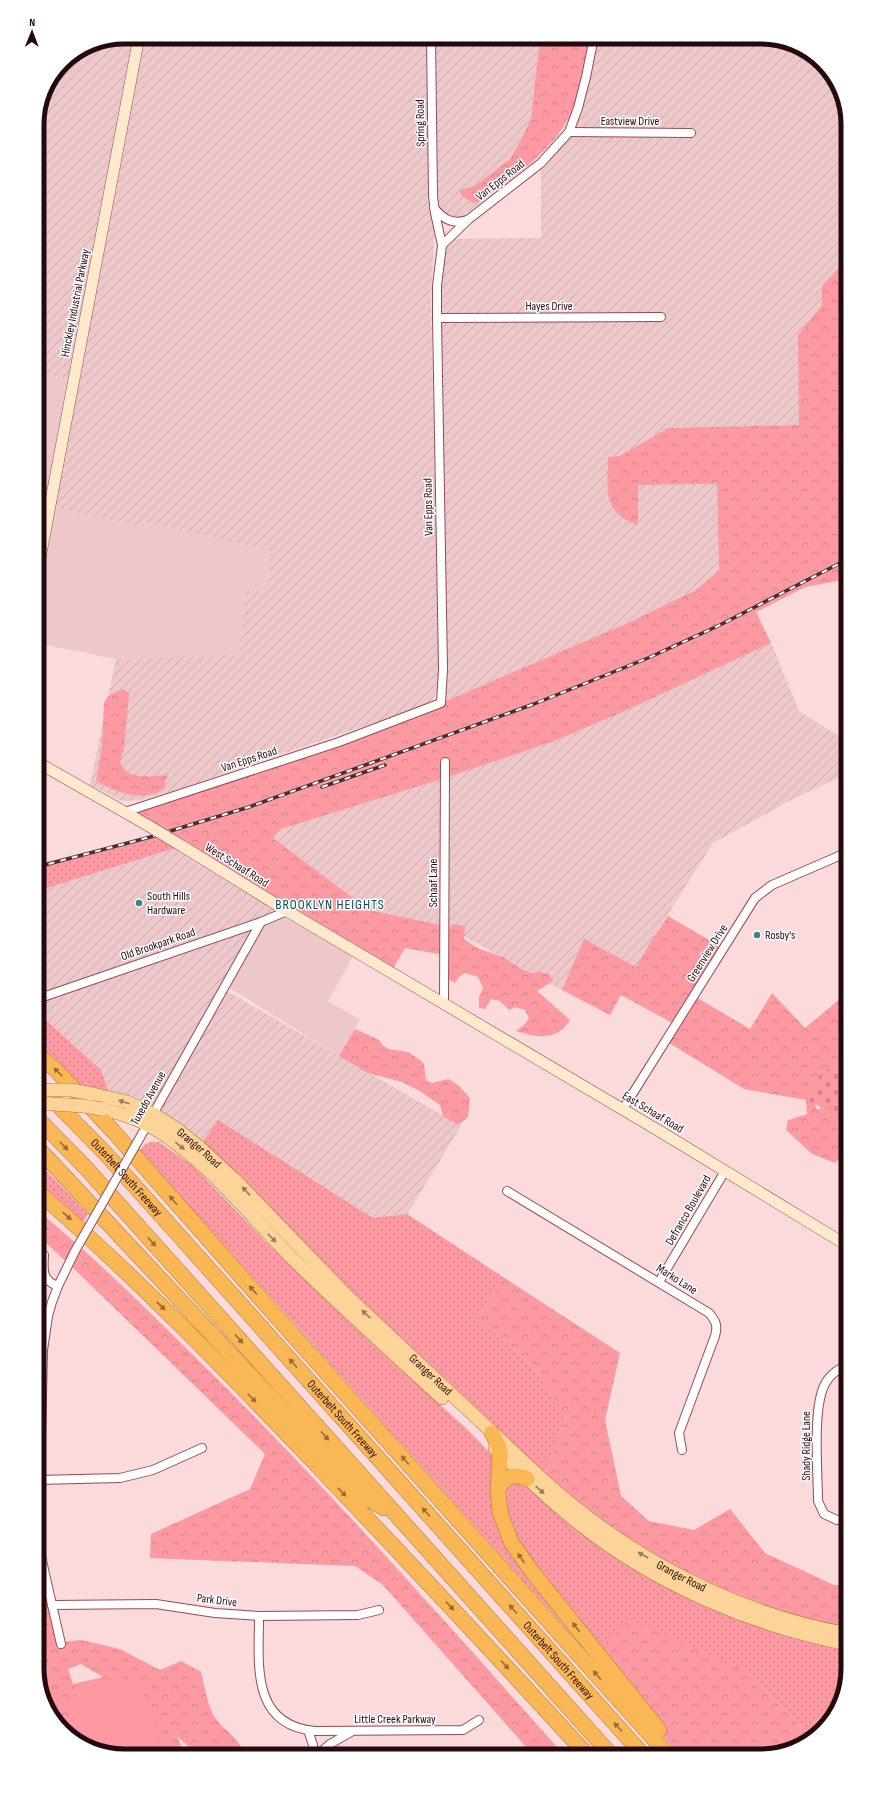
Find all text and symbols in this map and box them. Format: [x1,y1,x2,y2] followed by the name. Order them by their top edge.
[12,12,52,52] north arrow
[29,16,35,29] text: N
[413,99,428,147] street label: Spring Road
[601,114,659,129] street label: Eastview Drive
[473,157,528,204] street label: Van Epps Road
[58,247,93,358] street label: Hinckley Industrial Parkway
[525,299,573,314] street label: Hayes Drive
[420,478,437,536] street label: Van Epps Road
[219,743,279,776] street label: Van Epps Road
[202,840,271,891] street label: West Schaaf Road
[426,858,441,907] street label: Schaaf Lane
[147,889,190,918] place label: South Hills Hardware
[275,896,385,913] district label: BROOKLYN HEIGHTS
[134,898,144,908] marker: South Hills Hardware
[684,921,731,985] street label: Greenview Drive
[119,925,197,964] street label: Old Brookpark Road
[765,928,795,943] place label: Rosby's
[752,930,762,940] marker: Rosby's
[53,1067,63,1077] one-way arrow
[127,1068,169,1128] street label: Tuxedo Avenue
[619,1088,686,1137] street label: East Schaaf Road
[117,1099,129,1105] one-way arrow
[174,1125,224,1172] street label: Granger Road
[87,1136,165,1220] street label: Outerbelt South Freeway
[60,1141,69,1151] one-way arrow
[175,1142,185,1151] one-way arrow
[662,1173,715,1248] street label: Defranco Boulevard
[241,1186,251,1196] one-way arrow
[168,1195,177,1205] one-way arrow
[61,1212,72,1221] one-way arrow
[267,1233,277,1243] one-way arrow
[147,1237,157,1247] one-way arrow
[653,1261,700,1298] street label: Marko Lane
[248,1285,257,1295] one-way arrow
[156,1301,166,1311] one-way arrow
[361,1309,371,1319] one-way arrow
[234,1334,243,1344] one-way arrow
[405,1351,455,1399] street label: Granger Road
[288,1358,297,1368] one-way arrow
[304,1377,381,1461] street label: Outerbelt South Freeway
[248,1393,257,1403] one-way arrow
[799,1411,814,1481] street label: Shady Ridge Lane
[321,1431,330,1441] one-way arrow
[400,1455,410,1465] one-way arrow
[535,1486,545,1495] one-way arrow
[337,1487,347,1497] one-way arrow
[421,1507,431,1517] one-way arrow
[518,1552,525,1564] one-way arrow
[637,1552,649,1559] one-way arrow
[653,1557,708,1596] street label: Granger Road
[196,1591,238,1610] street label: Park Drive
[446,1601,455,1611] one-way arrow
[508,1604,517,1614] one-way arrow
[519,1619,597,1703] street label: Outerbelt South Freeway
[572,1621,581,1632] one-way arrow
[500,1660,509,1670] one-way arrow
[592,1670,601,1680] one-way arrow
[354,1712,436,1727] street label: Little Creek Parkway
[613,1722,623,1732] one-way arrow

